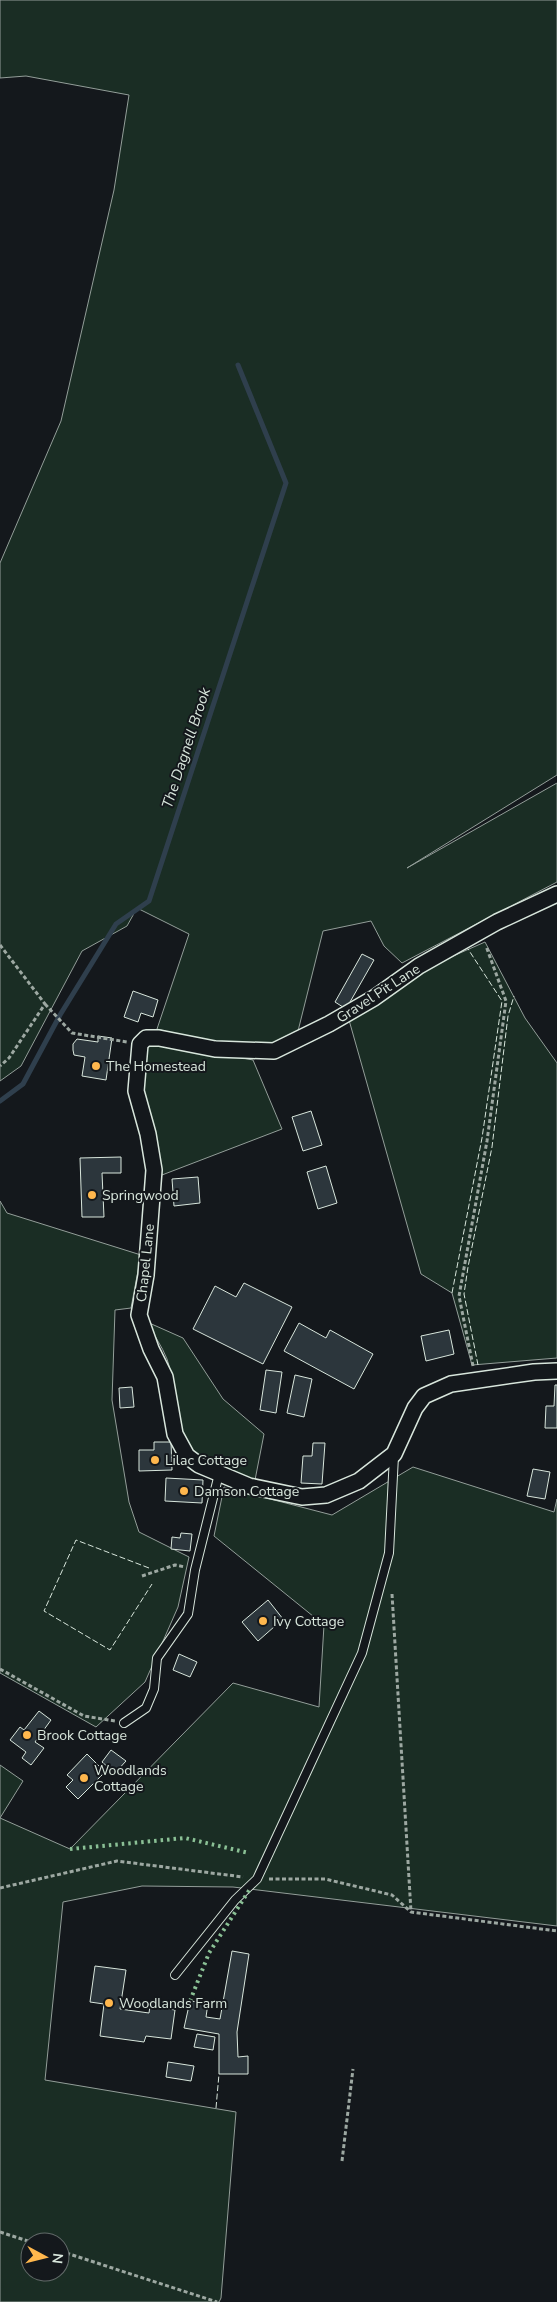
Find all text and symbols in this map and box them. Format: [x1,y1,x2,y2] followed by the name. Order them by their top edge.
[157,684,215,811] water label: The Dagnell Brook
[333,959,424,1027] street label: Gravel Pit Lane
[106,1057,206,1076] place label: The Homestead
[90,1060,102,1072] marker: The Homestead
[102,1186,179,1205] place label: Springwood
[86,1189,98,1201] marker: Springwood
[132,1223,159,1303] street label: Chapel Lane
[165,1451,247,1470] place label: Lilac Cottage
[149,1454,161,1466] marker: Lilac Cottage
[194,1482,299,1501] place label: Damson Cottage
[178,1485,190,1497] marker: Damson Cottage
[273,1612,344,1631] place label: Ivy Cottage
[257,1615,269,1627] marker: Ivy Cottage
[37,1726,127,1745] place label: Brook Cottage
[21,1729,33,1741] marker: Brook Cottage
[94,1761,167,1796] place label: Woodlands Cottage
[78,1772,90,1784] marker: Woodlands Cottage
[119,1994,227,2013] place label: Woodlands Farm
[103,1997,115,2009] marker: Woodlands Farm
[20,2232,70,2282] north arrow
[47,2252,67,2265] text: N

